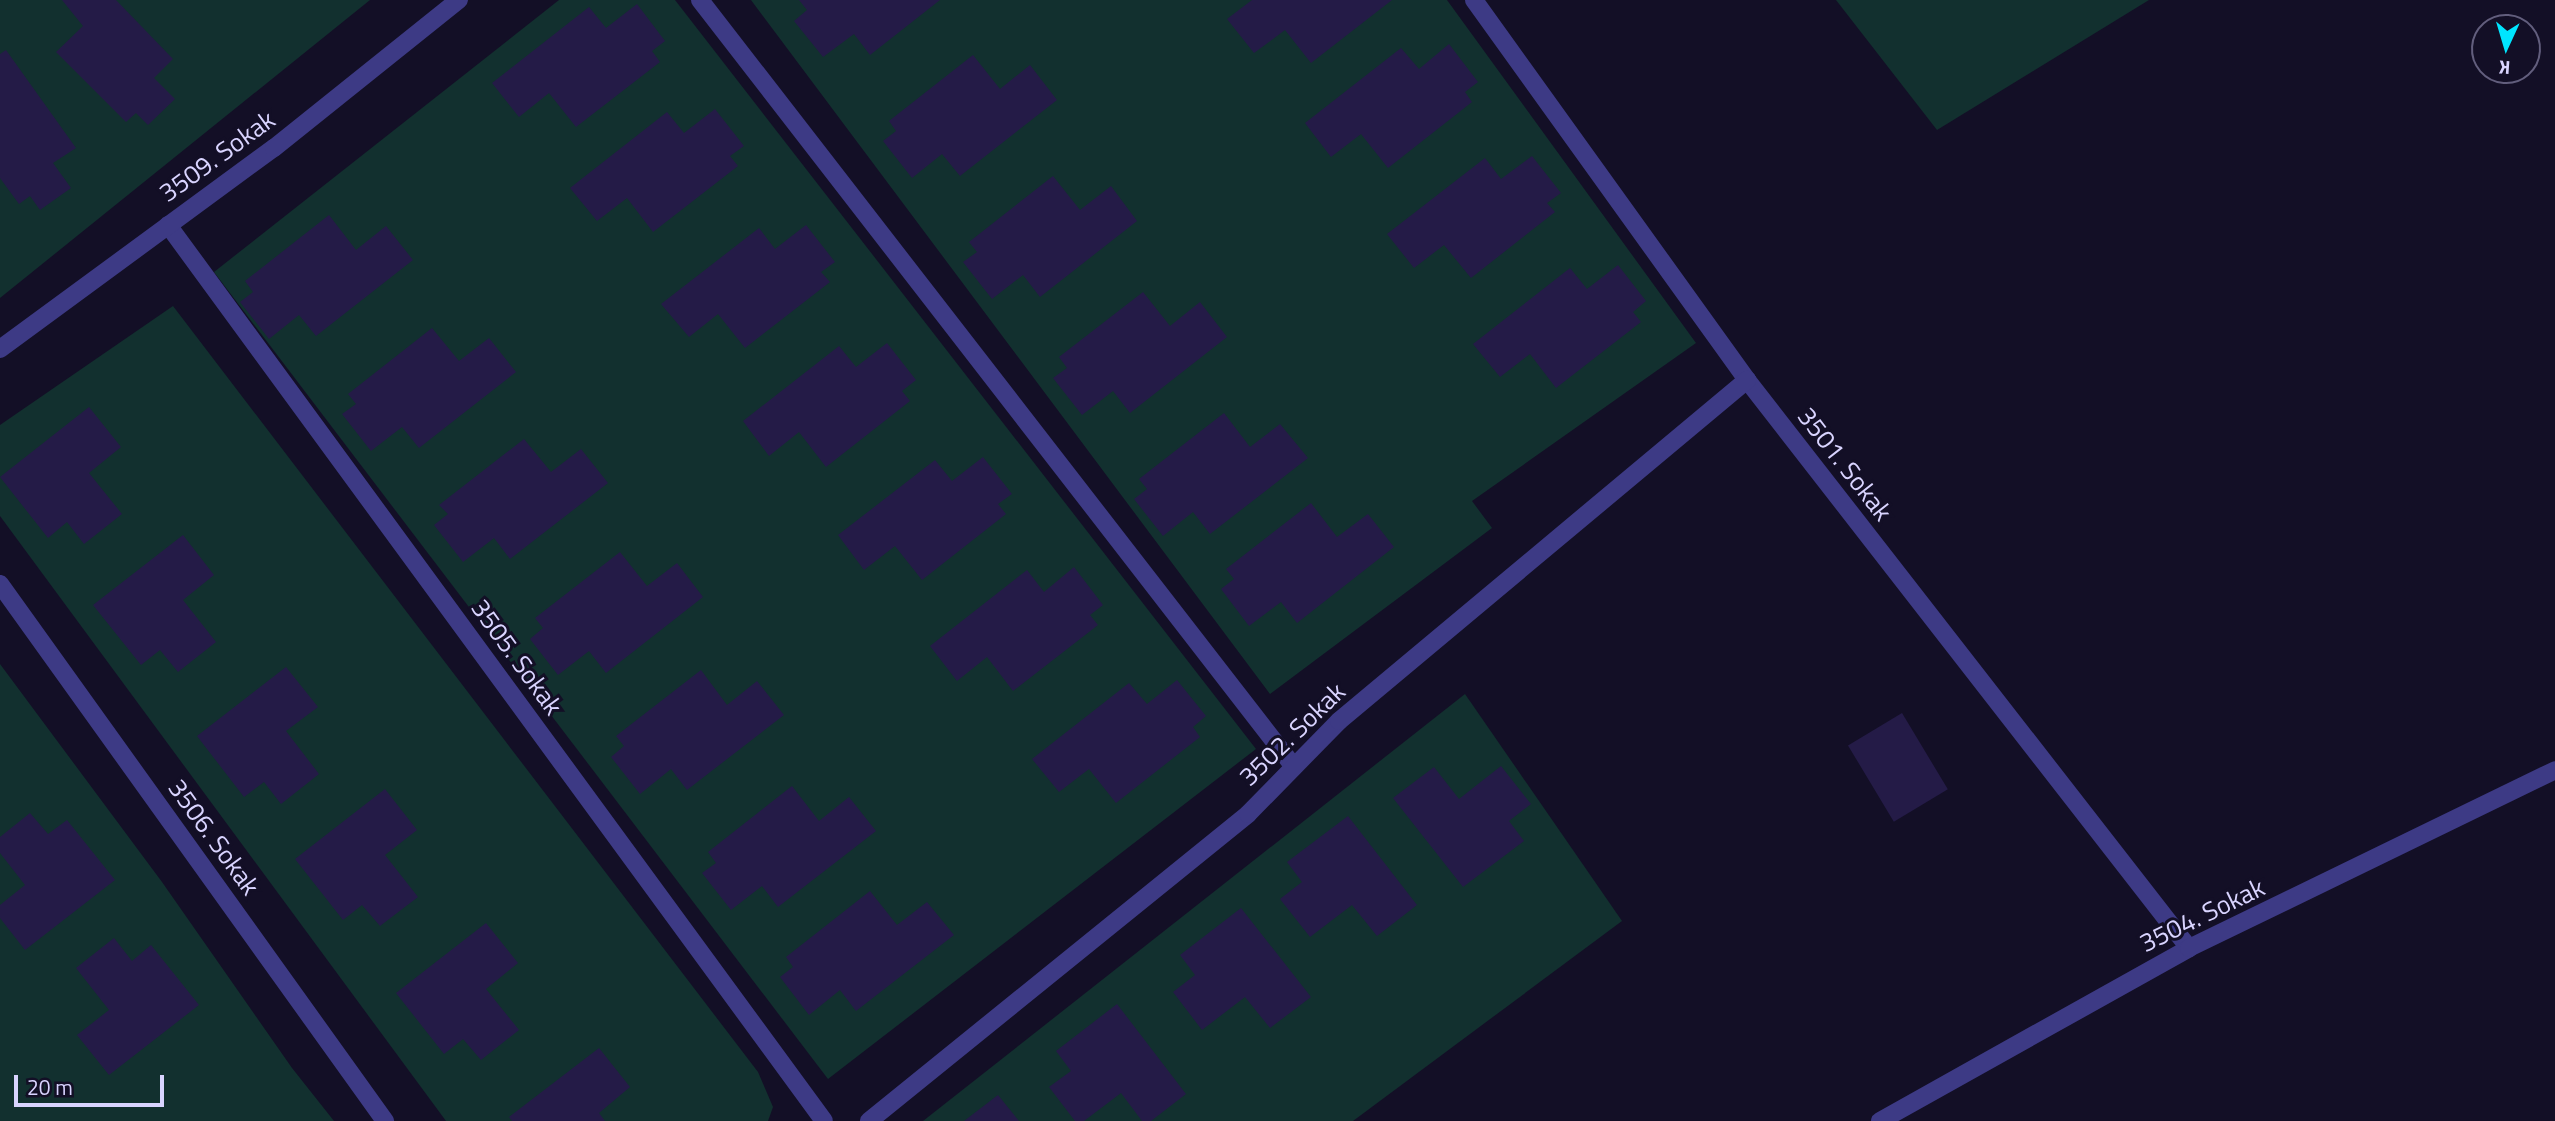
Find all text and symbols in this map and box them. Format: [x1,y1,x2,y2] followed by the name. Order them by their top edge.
[2471,14,2541,84] north arrow
[2498,54,2511,83] text: K
[153,104,281,208] street label: 3509. Sokak
[1791,401,1899,527] street label: 3501. Sokak
[465,593,569,721] street label: 3505. Sokak
[1233,676,1351,792] street label: 3502. Sokak
[162,773,266,901] street label: 3506. Sokak
[2134,871,2270,959] street label: 3504. Sokak
[18,1062,168,1106] scale bar
[27,1071,73,1103] text: 20 m

